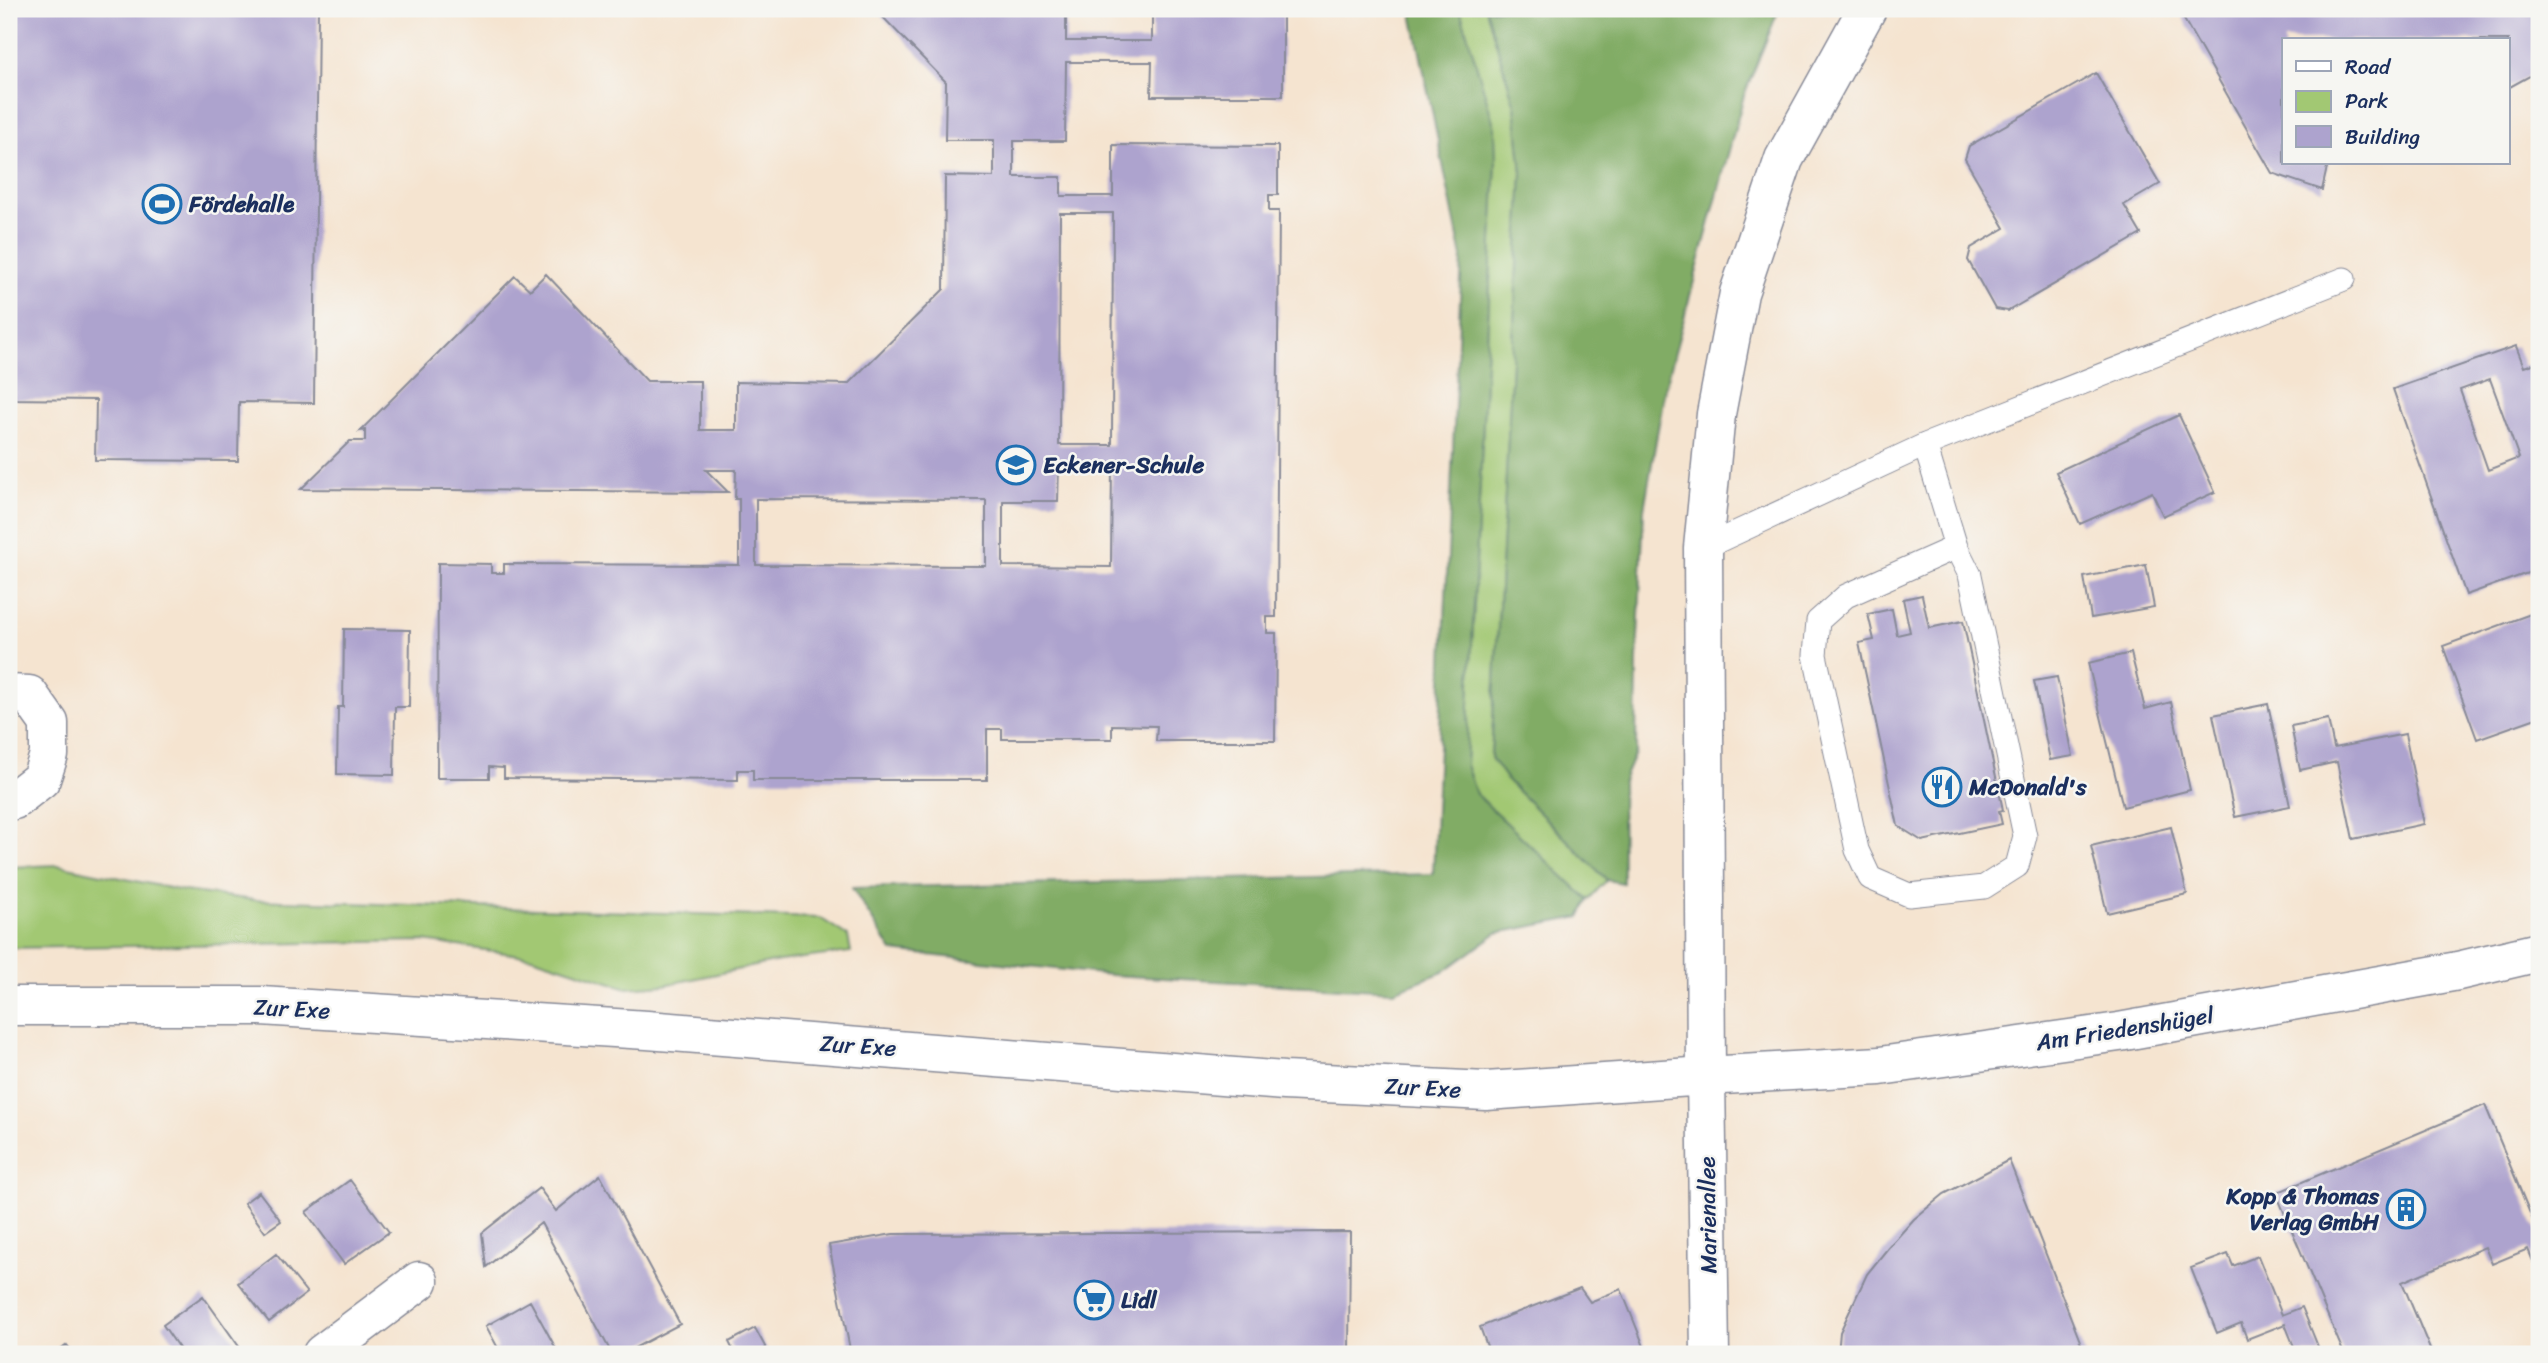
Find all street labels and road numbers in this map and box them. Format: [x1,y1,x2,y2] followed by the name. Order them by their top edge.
[253,987,331,1031] street label: Zur Exe
[2032,995,2217,1063] street label: Am Friedenshügel
[818,1023,898,1069] street label: Zur Exe
[1384,1066,1462,1110] street label: Zur Exe
[1686,1156,1730,1274] street label: Marienallee

